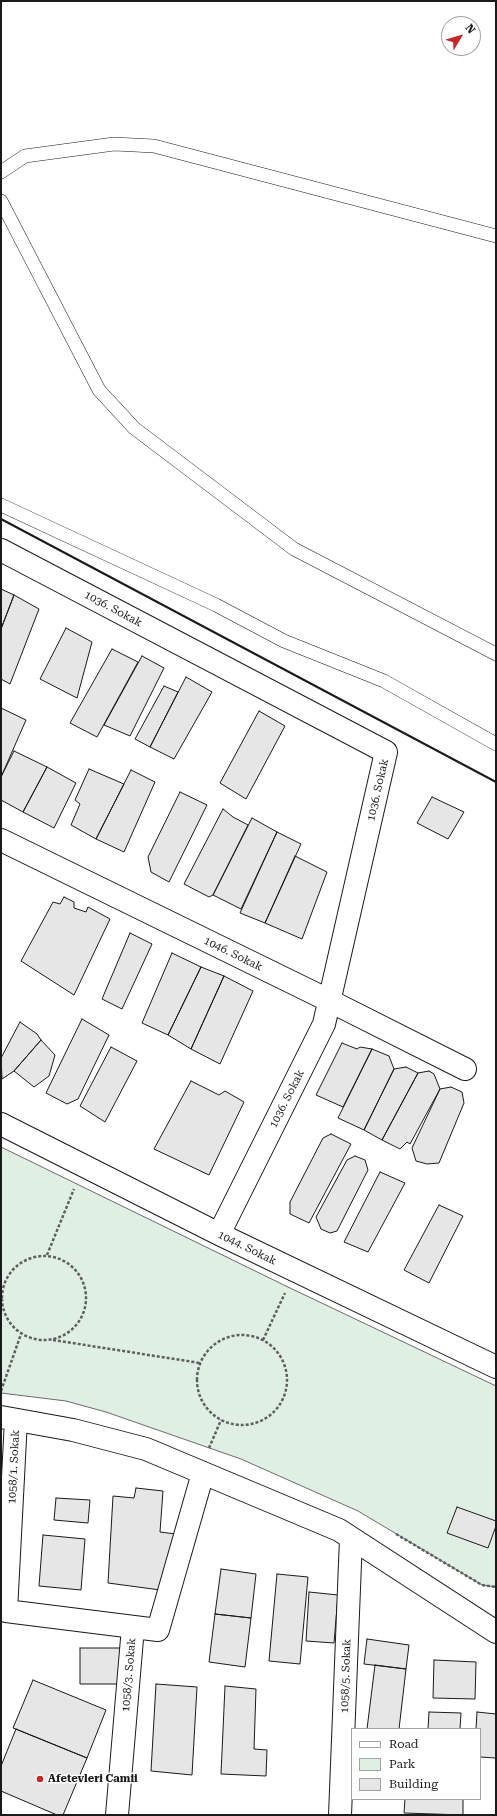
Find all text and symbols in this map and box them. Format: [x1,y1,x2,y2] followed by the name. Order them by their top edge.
[441,16,481,56] north arrow
[462,22,478,36] text: N
[82,588,144,630] street label: 1036. Sokak
[364,758,392,822] street label: 1036. Sokak
[202,934,264,974] street label: 1046. Sokak
[267,1068,307,1130] street label: 1036. Sokak
[216,1228,278,1268] street label: 1044. Sokak
[5,1430,23,1504] street label: 1058/1. Sokak
[119,1637,139,1713] street label: 1058/3. Sokak
[338,1639,354,1713] street label: 1058/5. Sokak
[351,1728,481,1800] legend
[389,1737,418,1751] text: Road
[389,1757,415,1771] text: Park
[48,1772,138,1786] place label: Afetevleri Camii
[35,1774,45,1784] marker: Afetevleri Camii
[389,1777,438,1791] text: Building

